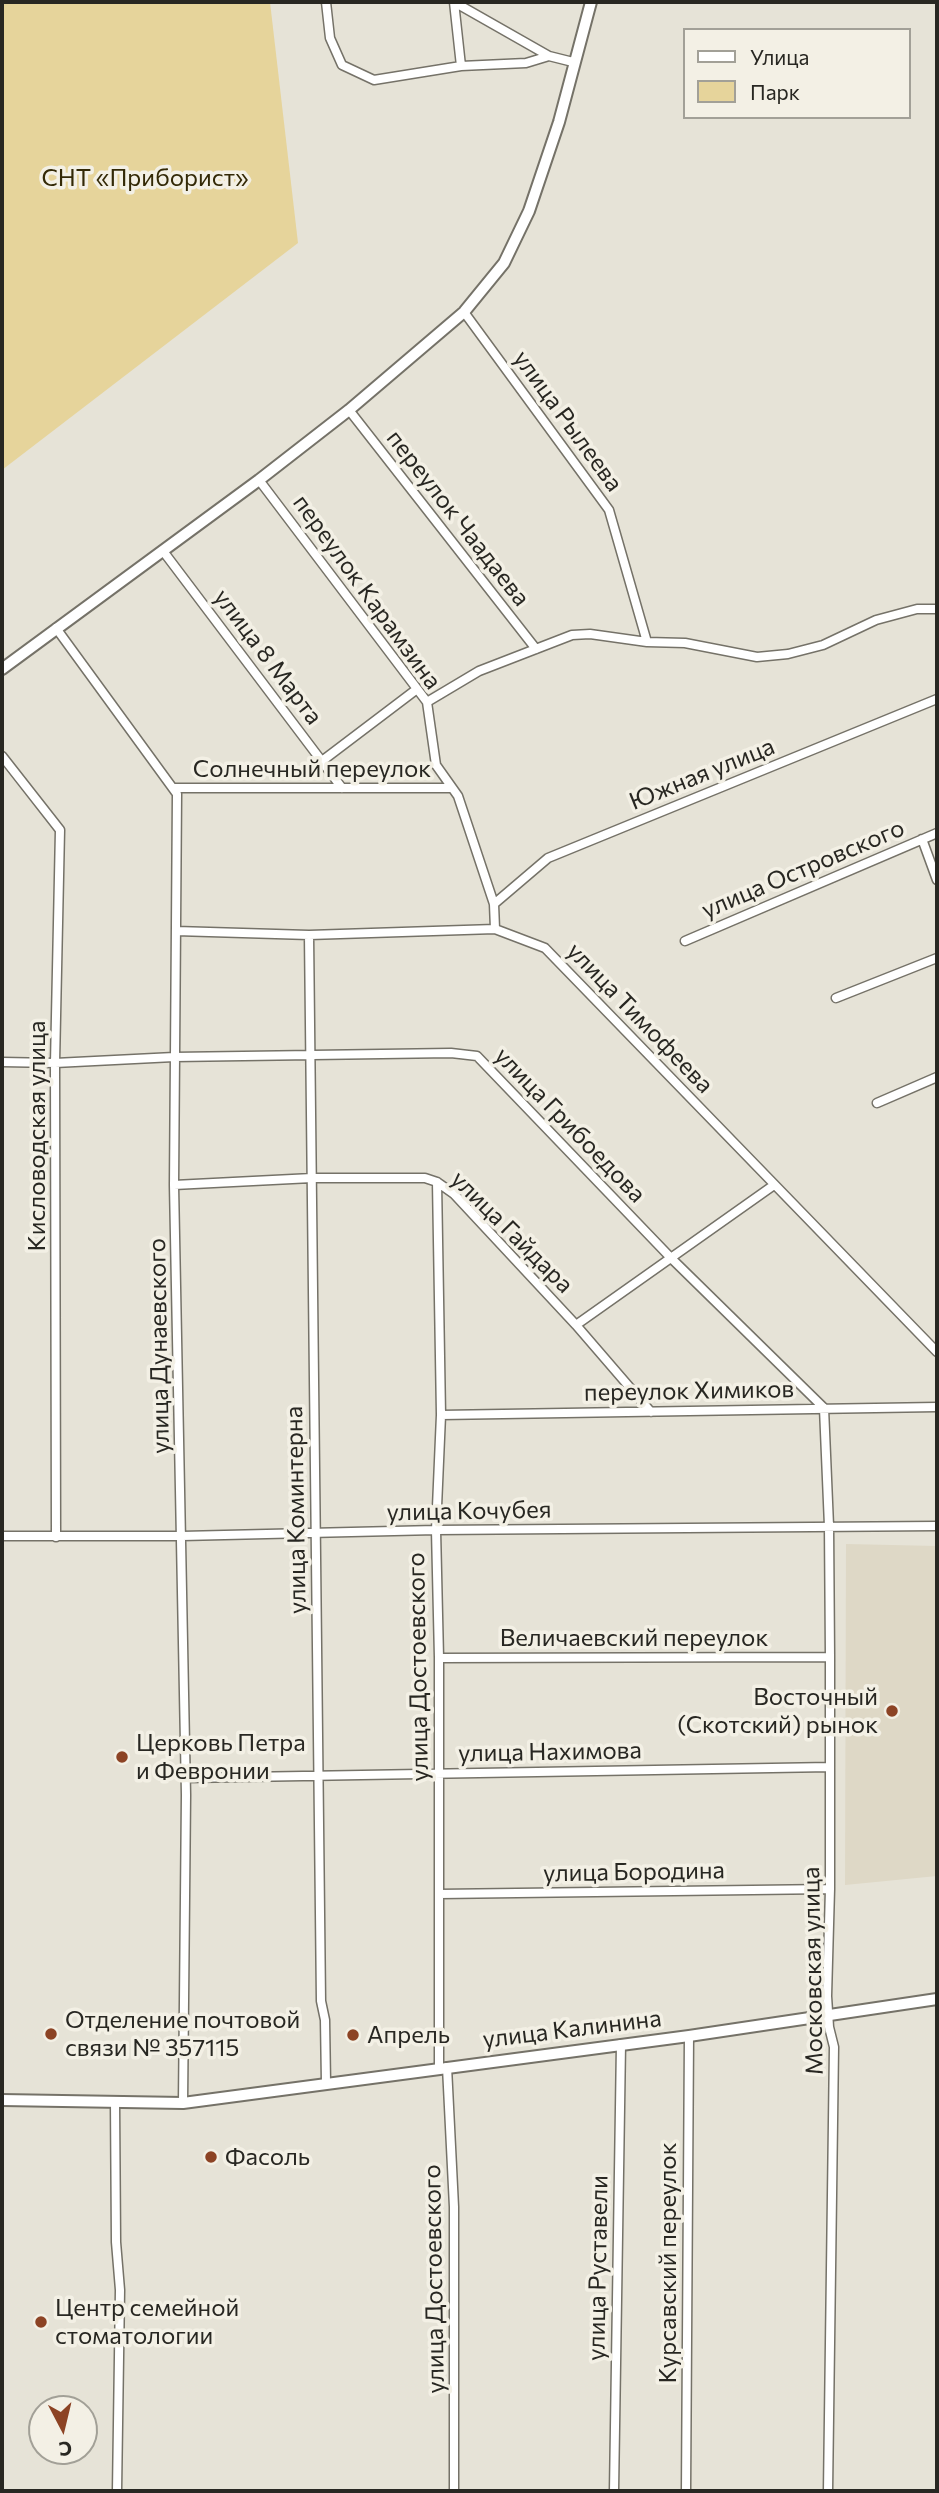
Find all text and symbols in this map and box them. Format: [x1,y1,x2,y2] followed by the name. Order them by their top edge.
[684,28,911,119] legend
[750,44,809,69] text: Улица
[750,79,800,104] text: Парк
[41,164,249,192] park label: СНТ «Приборист»
[507,345,629,497] street label: улица Рылеева
[380,424,536,612] street label: переулок Чаадаева
[287,489,447,695] street label: переулок Карамзина
[208,584,328,730] street label: улица 8 Марта
[625,732,779,816] street label: Южная улица
[193,755,431,783] street label: Солнечный переулок
[697,813,909,925] street label: улица Островского
[561,937,719,1099] street label: улица Тимофеева
[23,1021,51,1251] street label: Кисловодская улица
[489,1041,651,1209] street label: улица Грибоедова
[445,1165,579,1299] street label: улица Гайдара
[143,1238,175,1454] street label: улица Дунаевского
[584,1375,794,1407] street label: переулок Химиков
[280,1406,312,1614] street label: улица Коминтерна
[386,1495,552,1527] street label: улица Кочубея
[402,1552,434,1782] street label: улица Достоевского
[500,1624,768,1652] street label: Величаевский переулок
[677,1683,878,1739] place label: Восточный (Скотский) рынок
[884,1703,900,1719] marker: Восточный (Скотский) рынок
[136,1729,306,1785] place label: Церковь Петра и Февронии
[458,1736,642,1768] street label: улица Нахимова
[114,1749,130,1765] marker: Церковь Петра и Февронии
[543,1856,725,1888] street label: улица Бородина
[797,1867,829,2075] street label: Московская улица
[481,2004,663,2054] street label: улица Калинина
[65,2006,300,2062] place label: Отделение почтовой связи № 357115
[367,2021,450,2049] place label: Апрель
[43,2026,59,2042] marker: Отделение почтовой связи № 357115
[345,2027,361,2043] marker: Апрель
[654,2142,682,2384] street label: Курсавский переулок
[225,2143,310,2171] place label: Фасоль
[203,2149,219,2165] marker: Фасоль
[418,2164,450,2394] street label: улица Достоевского
[582,2175,614,2361] street label: улица Руставели
[55,2294,239,2350] place label: Центр cемейной cтоматологии
[33,2314,49,2330] marker: Центр cемейной cтоматологии
[28,2395,98,2465] north arrow
[58,2437,73,2462] text: С

